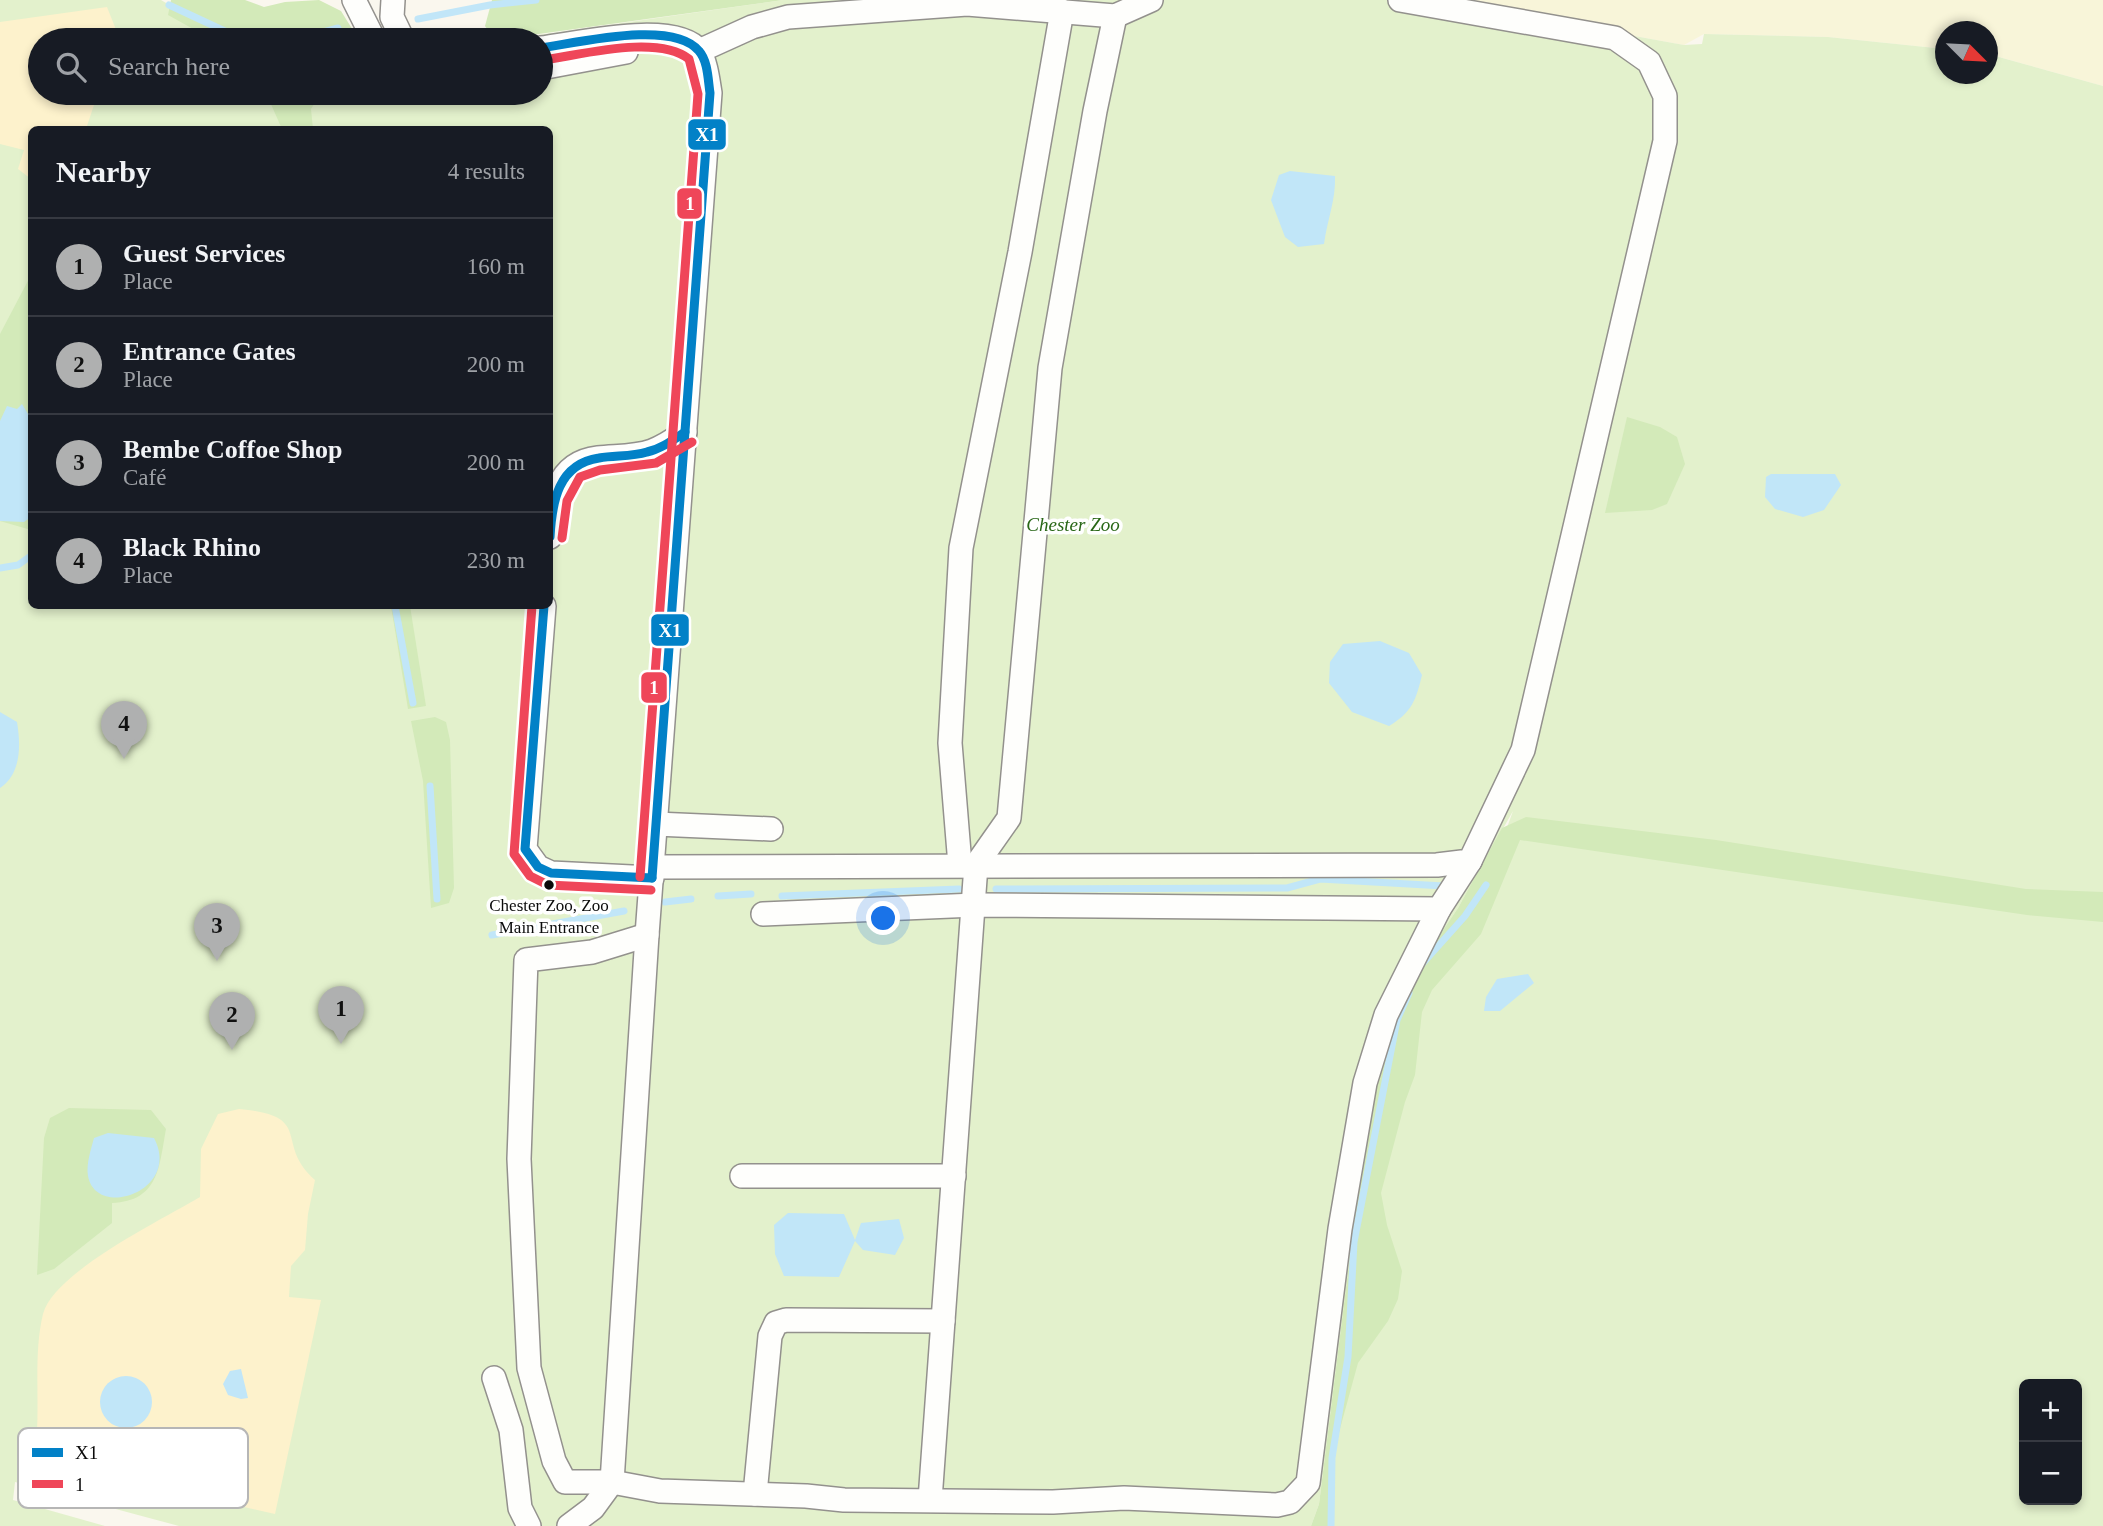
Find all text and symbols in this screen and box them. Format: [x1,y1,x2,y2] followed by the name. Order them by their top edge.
[1935,21,1998,84] north arrow
[28,28,553,105] search box
[52,48,90,86] icon: search
[108,52,230,81] text: Search here
[687,118,727,151] line badge: X1
[695,124,719,145] text: X1
[56,155,151,188] text: Nearby
[448,159,525,184] text: 4 results
[676,187,703,220] line badge: 1
[685,193,695,214] text: 1
[123,239,285,268] text: Guest Services
[73,254,85,279] text: 1
[467,254,525,279] text: 160 m
[123,269,173,294] text: Place
[123,337,296,366] text: Entrance Gates
[73,352,85,377] text: 2
[467,352,525,377] text: 200 m
[123,367,173,392] text: Place
[123,435,343,464] text: Bembe Coffoe Shop
[73,450,85,475] text: 3
[467,450,525,475] text: 200 m
[123,465,166,490] text: Café
[1026,514,1120,535] park label: Chester Zoo
[123,533,261,562] text: Black Rhino
[73,548,85,573] text: 4
[467,548,525,573] text: 230 m
[123,563,173,588] text: Place
[650,613,690,647] line badge: X1
[658,620,682,641] text: X1
[640,671,668,704] line badge: 1
[649,677,659,698] text: 1
[101,701,147,759] pin: 4
[542,878,556,892] marker: Chester Zoo, Zoo Main Entrance
[489,896,609,937] place label: Chester Zoo, Zoo Main Entrance
[866,901,900,935] your location
[194,903,240,961] pin: 3
[318,986,364,1044] pin: 1
[209,992,255,1050] pin: 2
[2019,1379,2082,1505] map controls
[2019,1379,2082,1442] button: +
[18,1428,248,1508] legend
[75,1442,98,1463] text: X1
[2019,1442,2082,1505] button: −
[75,1474,85,1495] text: 1

